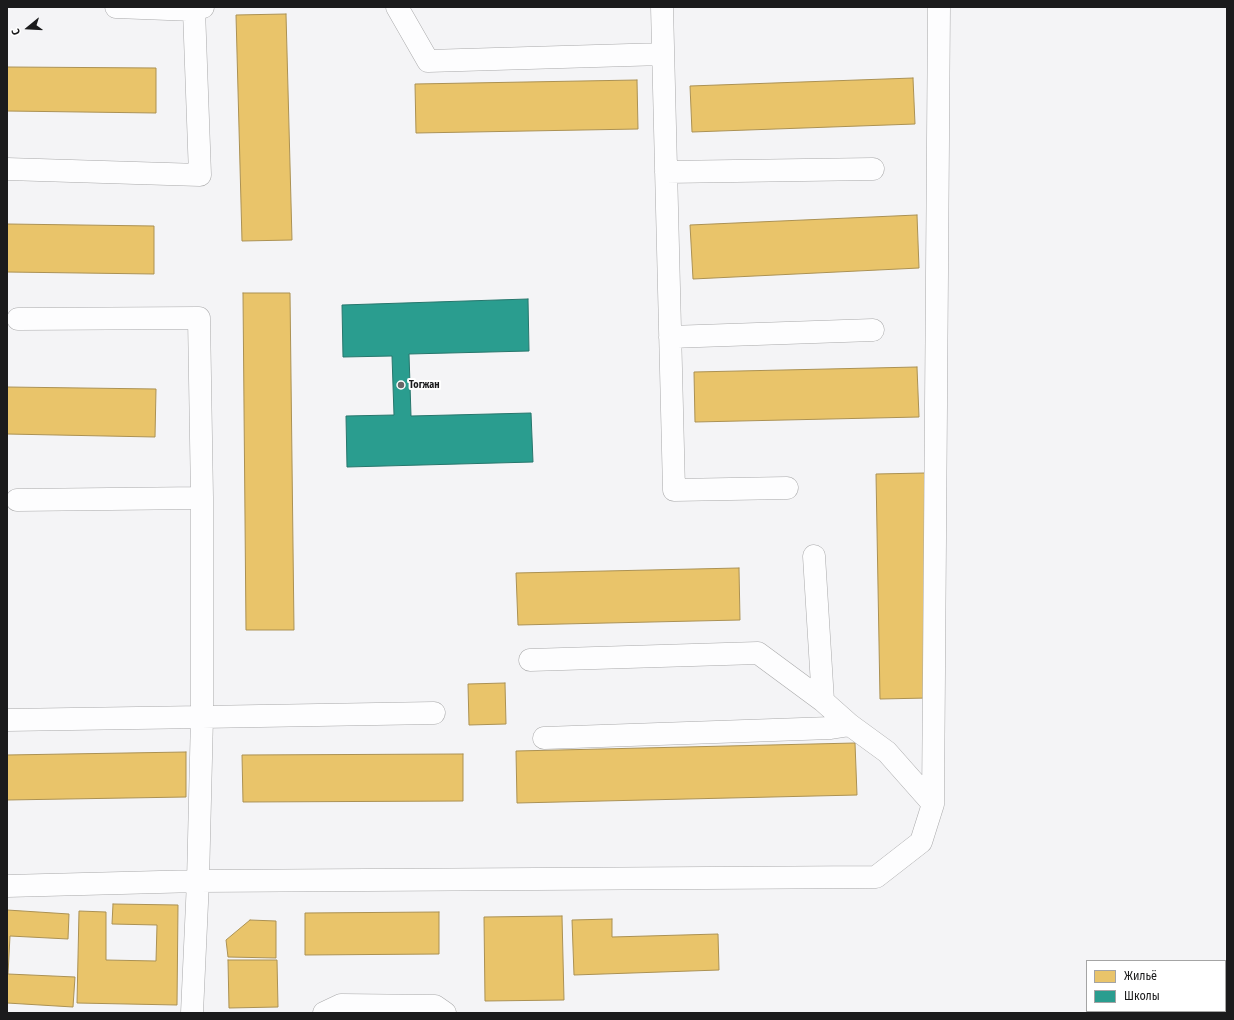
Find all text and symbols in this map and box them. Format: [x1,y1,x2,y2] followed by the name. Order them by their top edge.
[8,8,48,48] north arrow
[9,27,23,37] text: С
[409,379,440,391] place label: Тогжан
[396,380,406,390] marker: Тогжан
[1086,960,1226,1012] legend
[1124,969,1157,983] text: Жильё
[1124,989,1160,1003] text: Школы

